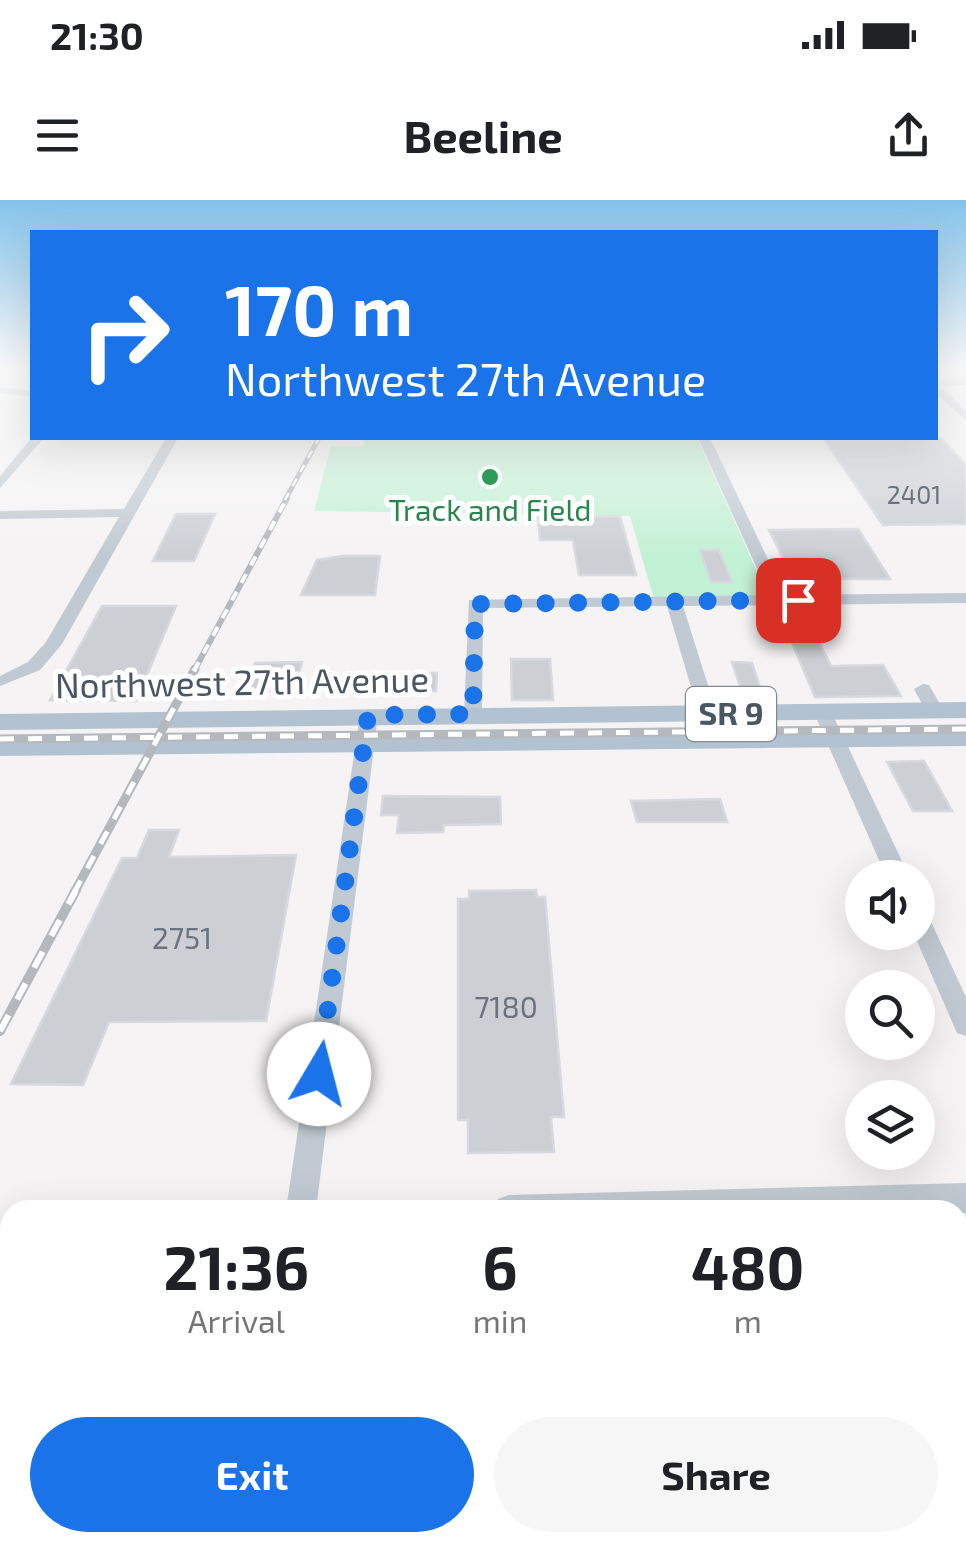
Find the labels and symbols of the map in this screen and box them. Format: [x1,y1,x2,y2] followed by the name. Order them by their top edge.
[479,466,501,488] marker: Track and Field
[887,479,941,509] house number: 2401
[388,491,592,527] place label: Track and Field
[756,558,841,643] pin
[55,657,429,705] street label: Northwest 27th Avenue
[686,687,776,741] road number: SR 9
[152,919,212,955] house number: 2751
[474,988,538,1024] house number: 7180
[267,1022,371,1126] position arrow

